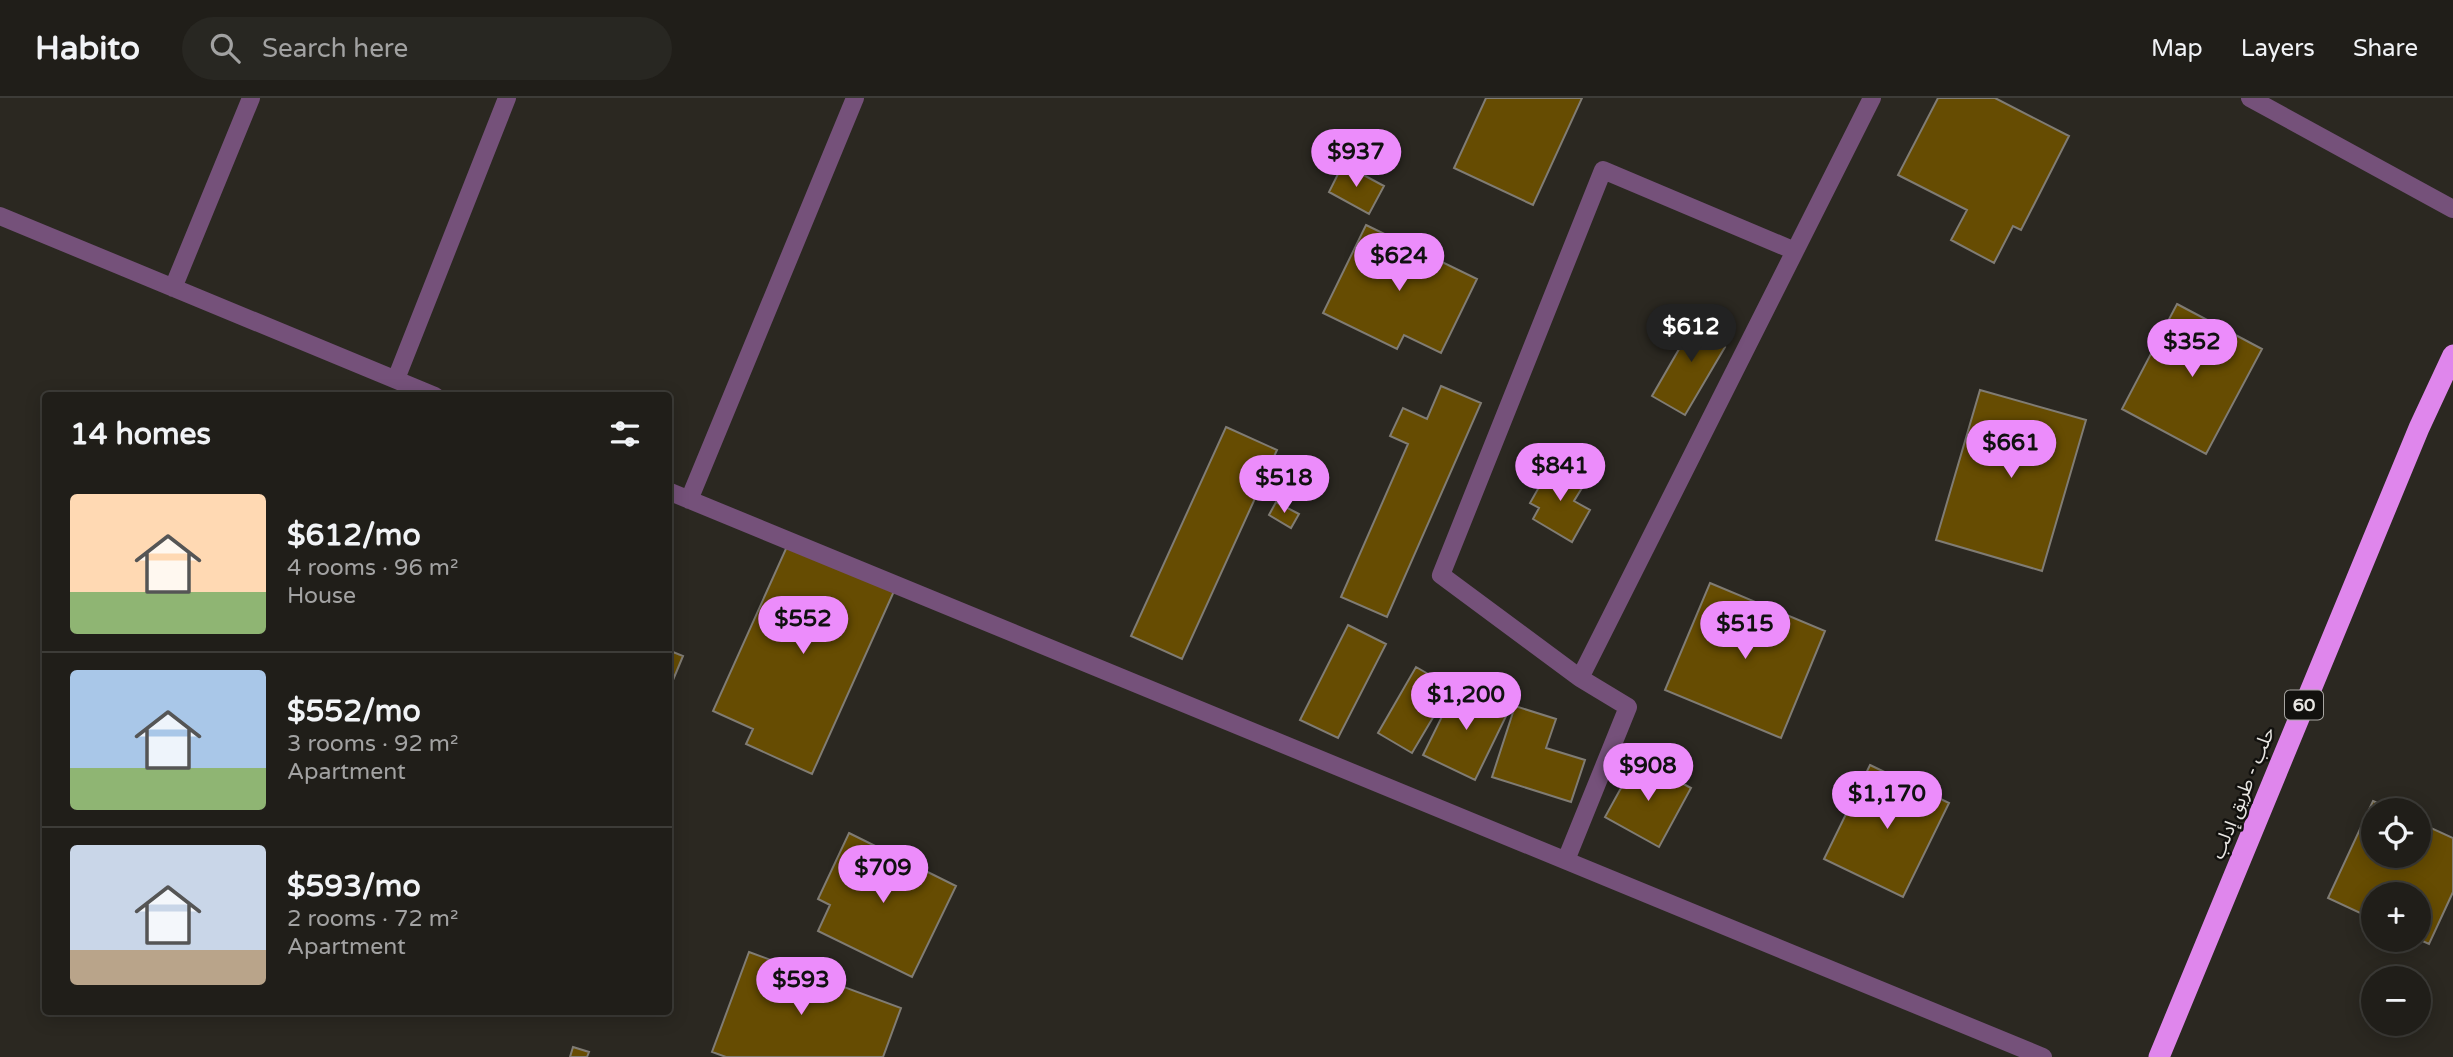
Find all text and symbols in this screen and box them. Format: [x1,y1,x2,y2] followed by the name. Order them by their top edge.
[182,17,672,80] search box
[35,29,140,68] text: Habito
[206,29,244,67] icon: search
[262,33,408,64] text: Search here
[2151,34,2203,63] text: Map
[2241,34,2315,63] text: Layers
[2353,34,2418,63] text: Share
[1315,130,1397,189] pin: $937
[1327,138,1385,166] text: $937
[1358,234,1440,293] pin: $624
[1370,242,1428,270] text: $624
[1650,304,1732,364] pin: $612
[1662,313,1720,341] text: $612
[2151,320,2233,379] pin: $352
[2163,328,2221,356] text: $352
[606,415,644,453] icon: filters
[70,416,211,453] text: 14 homes
[1970,420,2052,480] pin: $661
[1982,429,2040,457] text: $661
[1519,444,1601,503] pin: $841
[1531,452,1589,480] text: $841
[1243,456,1325,515] pin: $518
[1255,464,1313,492] text: $518
[287,517,421,554] text: $612/mo
[126,522,210,606] icon: home
[287,554,458,582] text: 4 rooms · 96 m²
[287,582,356,610] text: House
[762,596,844,656] pin: $552
[1704,602,1786,661] pin: $515
[774,605,832,633] text: $552
[1716,610,1774,638] text: $515
[1409,672,1523,732] pin: $1,200
[1427,681,1505,709] text: $1,200
[2285,690,2323,720] road number: 60
[287,693,421,730] text: $552/mo
[126,698,210,782] icon: home
[2207,724,2280,863] street label: حلب - طريق إدلب
[287,730,458,758] text: 3 rooms · 92 m²
[1607,744,1689,803] pin: $908
[1619,752,1677,780] text: $908
[287,758,406,786] text: Apartment
[1830,772,1944,831] pin: $1,170
[1848,780,1926,808] text: $1,170
[2361,798,2431,1036] map controls
[2361,798,2431,868] button: locate
[842,846,924,905] pin: $709
[854,854,912,882] text: $709
[287,868,421,905] text: $593/mo
[126,873,210,957] icon: home
[2361,882,2431,952] button: +
[287,905,458,933] text: 2 rooms · 72 m²
[287,933,406,961] text: Apartment
[760,958,842,1017] pin: $593
[772,966,830,994] text: $593
[2361,966,2431,1036] button: −

